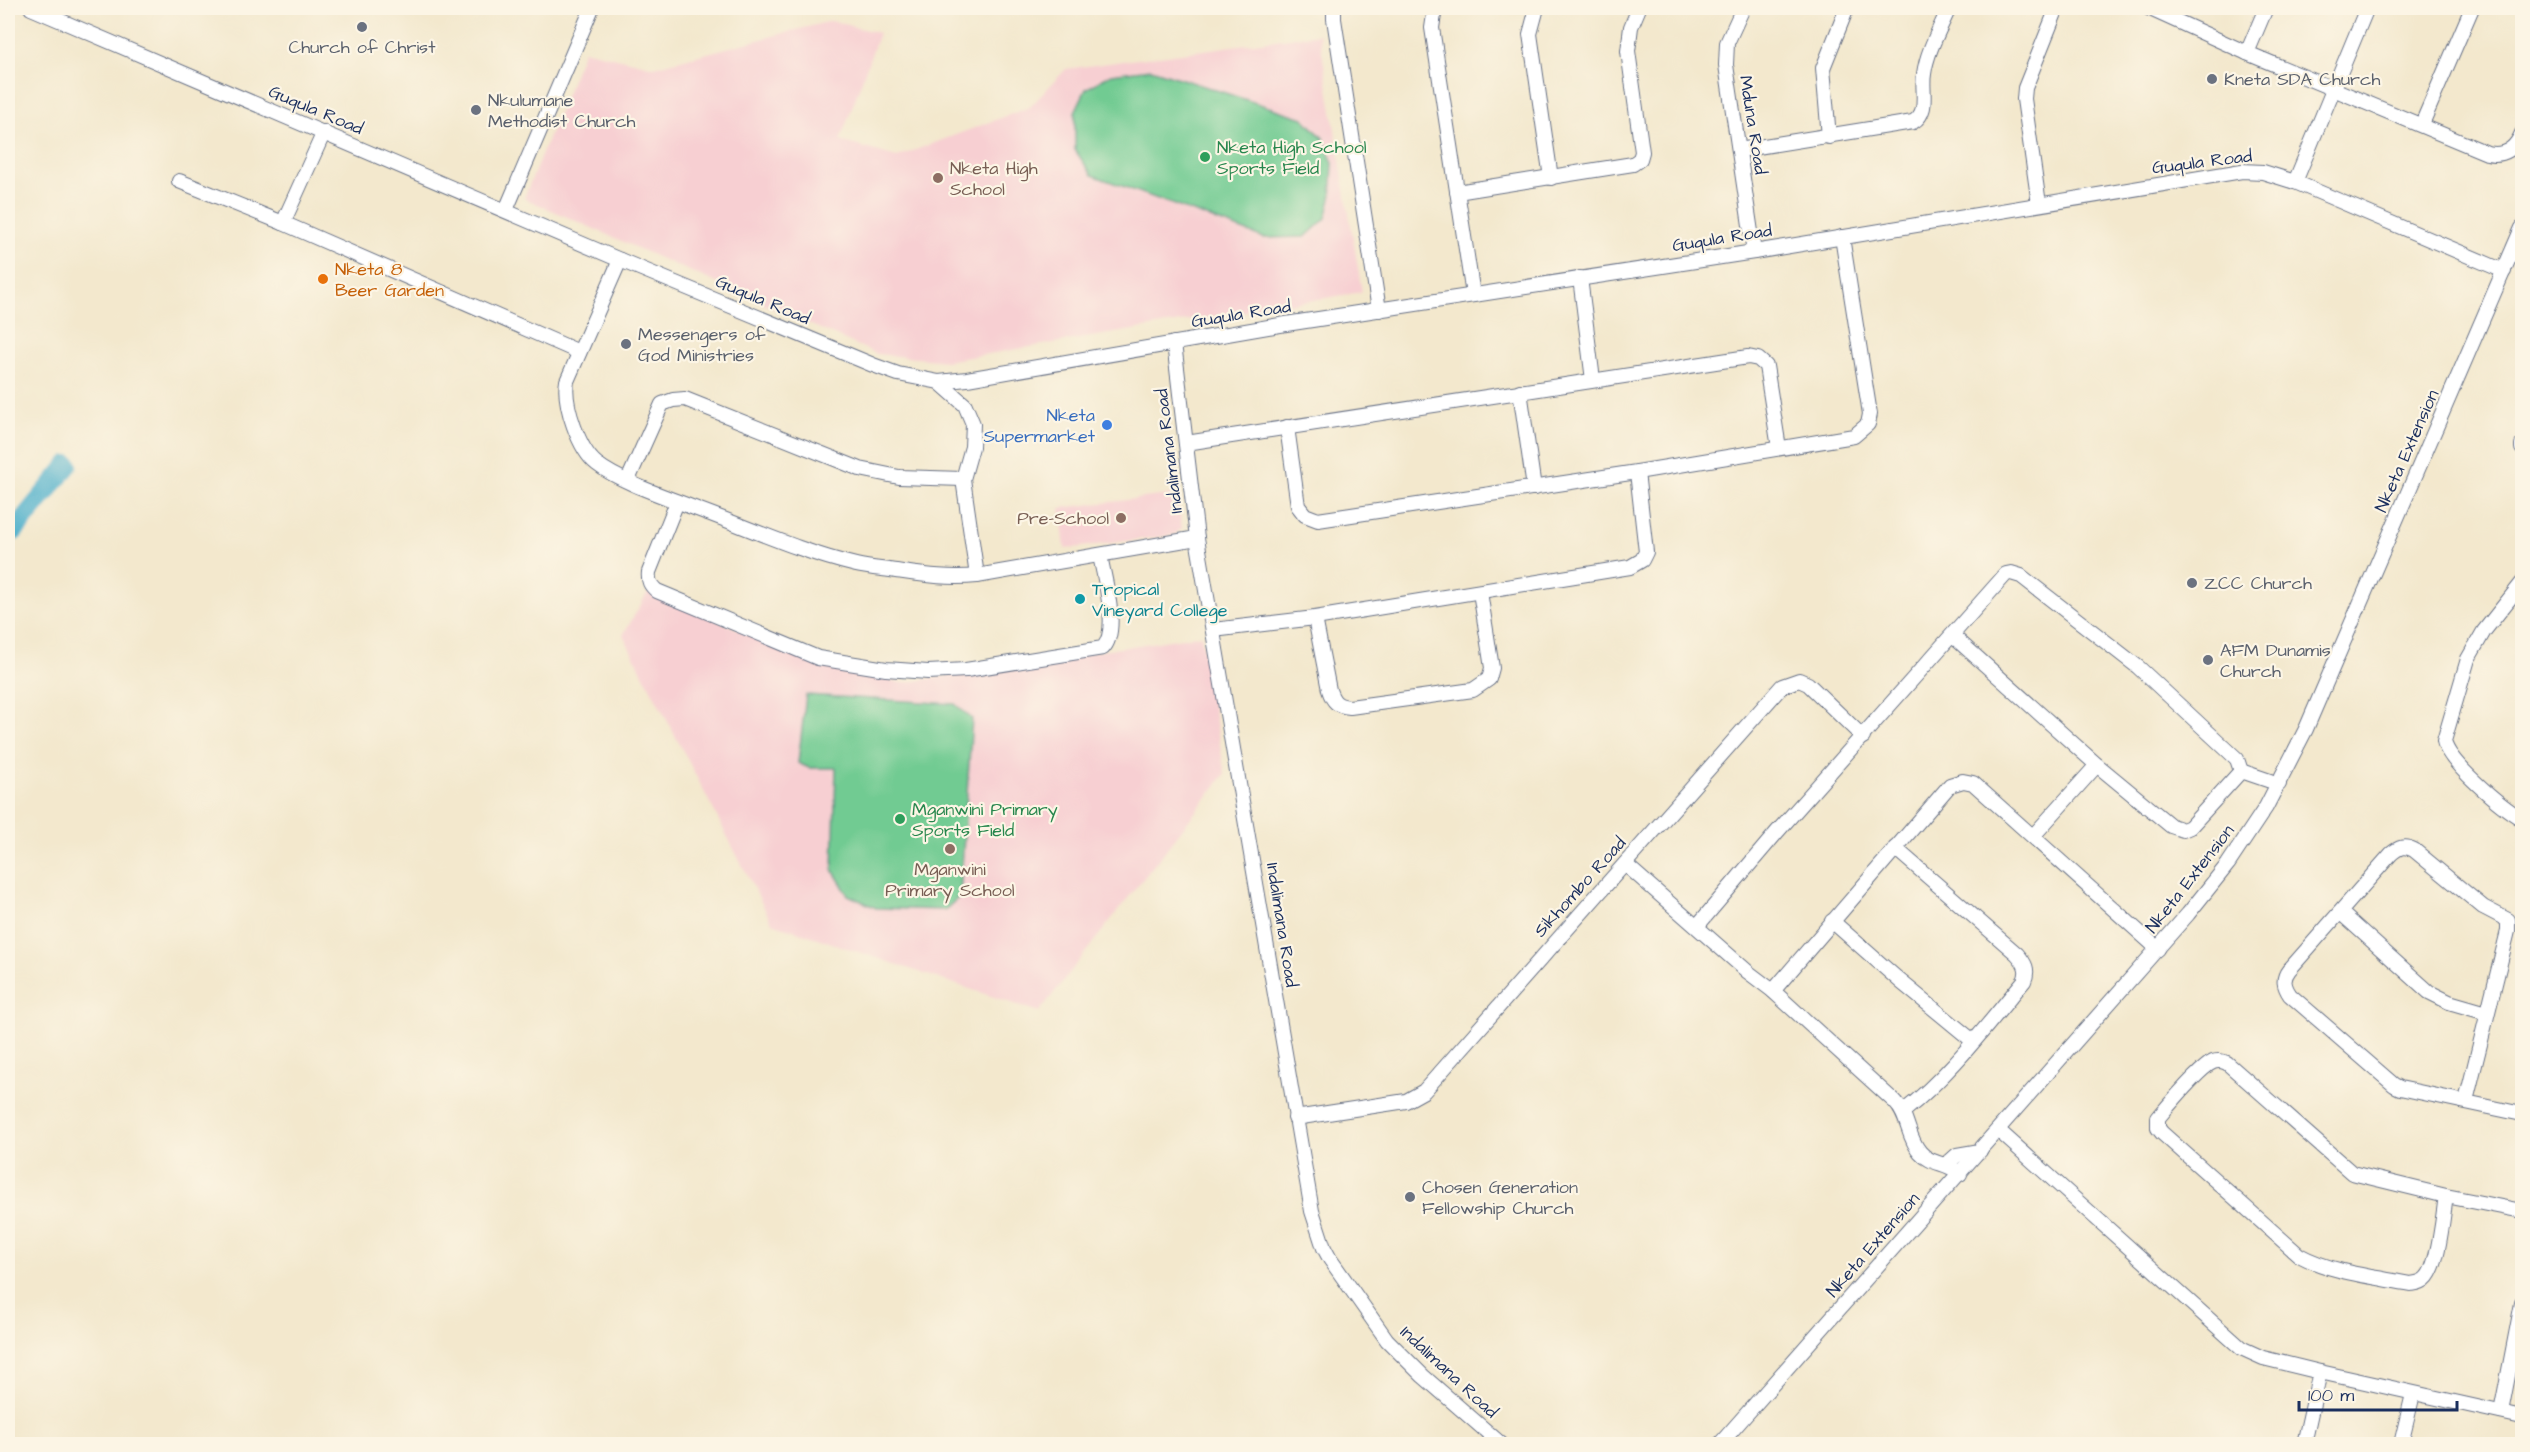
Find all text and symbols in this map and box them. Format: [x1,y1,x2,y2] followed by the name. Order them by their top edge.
[355,20,369,34] marker: Church of Christ
[289,35,436,60] place label: Church of Christ
[2224,67,2380,92] place label: Kneta SDA Church
[2205,72,2219,86] marker: Kneta SDA Church
[1733,74,1773,176] street label: Mduna Road
[265,79,367,141] street label: Guqula Road
[488,88,636,134] place label: Nkulumane Methodist Church
[469,103,483,117] marker: Nkulumane Methodist Church
[1217,135,1367,181] place label: Nketa High School Sports Field
[2151,143,2253,181] street label: Guqula Road
[1198,150,1212,164] marker: Nketa High School Sports Field
[950,156,1038,202] place label: Nketa High School
[931,171,945,185] marker: Nketa High School
[1670,218,1774,258] street label: Guqula Road
[335,257,444,303] place label: Nketa 8 Beer Garden
[712,269,814,331] street label: Guqula Road
[316,272,330,286] marker: Nketa 8 Beer Garden
[1189,294,1293,334] street label: Guqula Road
[638,322,766,368] place label: Messengers of God Ministries
[619,337,633,351] marker: Messengers of God Ministries
[2369,386,2445,516] street label: Nketa Extension
[1149,387,1189,515] street label: Indalimana Road
[983,403,1096,449] place label: Nketa Supermarket
[1100,418,1114,432] marker: Nketa Supermarket
[1017,506,1109,531] place label: Pre-School
[1114,511,1128,525] marker: Pre-School
[2204,571,2312,596] place label: ZCC Church
[2185,576,2199,590] marker: ZCC Church
[1092,577,1228,624] place label: Tropical Vineyard College
[1073,592,1087,606] marker: Tropical Vineyard College
[2220,638,2331,684] place label: AFM Dunamis Church
[2201,653,2215,667] marker: AFM Dunamis Church
[912,797,1058,843] place label: Mganwini Primary Sports Field
[893,812,907,826] marker: Mganwini Primary Sports Field
[2140,819,2240,939] street label: Nketa Extension
[1528,831,1632,943] street label: Sikhombo Road
[943,842,957,856] marker: Mganwini Primary School
[885,857,1015,904] place label: Mganwini Primary School
[1260,861,1304,989] street label: Indalimana Road
[1422,1175,1578,1221] place label: Chosen Generation Fellowship Church
[1820,1187,1926,1303] street label: Nketa Extension
[1403,1190,1417,1204] marker: Chosen Generation Fellowship Church
[1395,1320,1503,1424] street label: Indalimana Road
[2299,1374,2456,1412] scale bar
[2308,1383,2354,1408] text: 100 m

